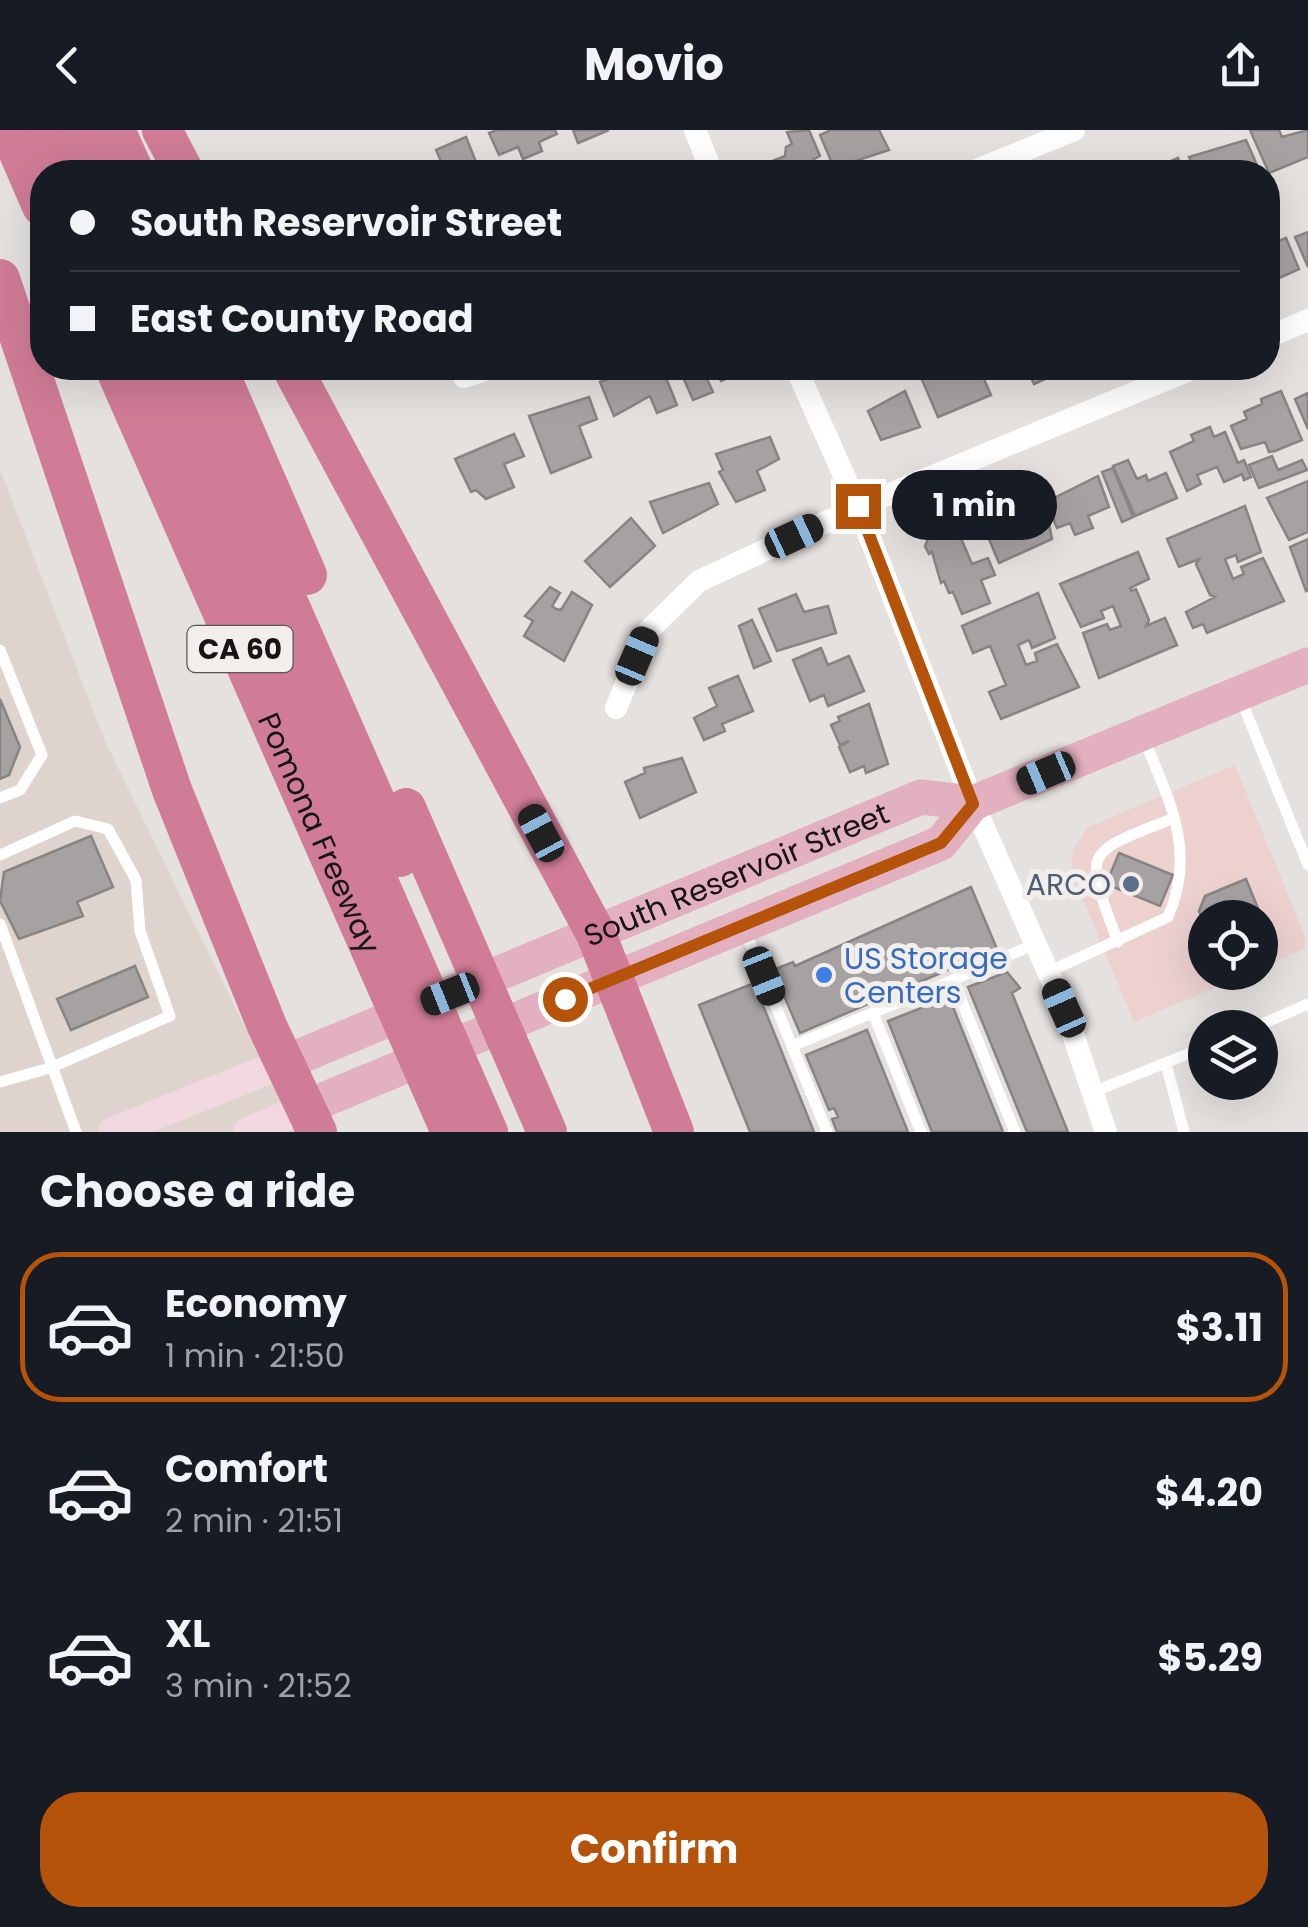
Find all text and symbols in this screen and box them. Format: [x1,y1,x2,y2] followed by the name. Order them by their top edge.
[584,33,724,96] text: Movio
[40,38,95,93] icon: back
[1213,38,1268,93] icon: share
[130,196,562,249] text: South Reservoir Street
[130,292,474,345] text: East County Road
[893,471,1058,541] callout: 1 min
[933,482,1016,527] text: 1 min
[836,484,881,529] route end
[760,510,828,562] car
[611,623,663,689] car
[188,626,292,672] road number: CA 60
[248,706,391,961] street label: Pomona Freeway
[1013,747,1079,799] car
[577,791,895,957] street label: South Reservoir Street
[514,799,568,867] car
[1026,863,1111,906] place label: ARCO
[1120,873,1142,895] marker: ARCO
[1188,900,1278,1100] map controls
[1188,900,1278,990] button: locate
[844,937,1008,1014] place label: US Storage Centers
[739,943,789,1009] car
[813,964,835,986] marker: US Storage Centers
[417,969,483,1019] car
[1038,974,1090,1042] car
[543,977,588,1022] route start
[1188,1010,1278,1100] button: layers
[40,1160,355,1223] text: Choose a ride
[165,1277,347,1330] text: Economy
[45,1282,135,1372] icon: car
[1176,1301,1263,1354] text: $3.11
[165,1333,345,1378] text: 1 min · 21:50
[165,1442,328,1495] text: Comfort
[45,1447,135,1537] icon: car
[1155,1466,1263,1519] text: $4.20
[165,1498,343,1543] text: 2 min · 21:51
[165,1607,210,1660] text: XL
[45,1612,135,1702] icon: car
[1158,1631,1263,1684] text: $5.29
[165,1663,352,1708] text: 3 min · 21:52
[40,1792,1268,1907] button: Confirm

